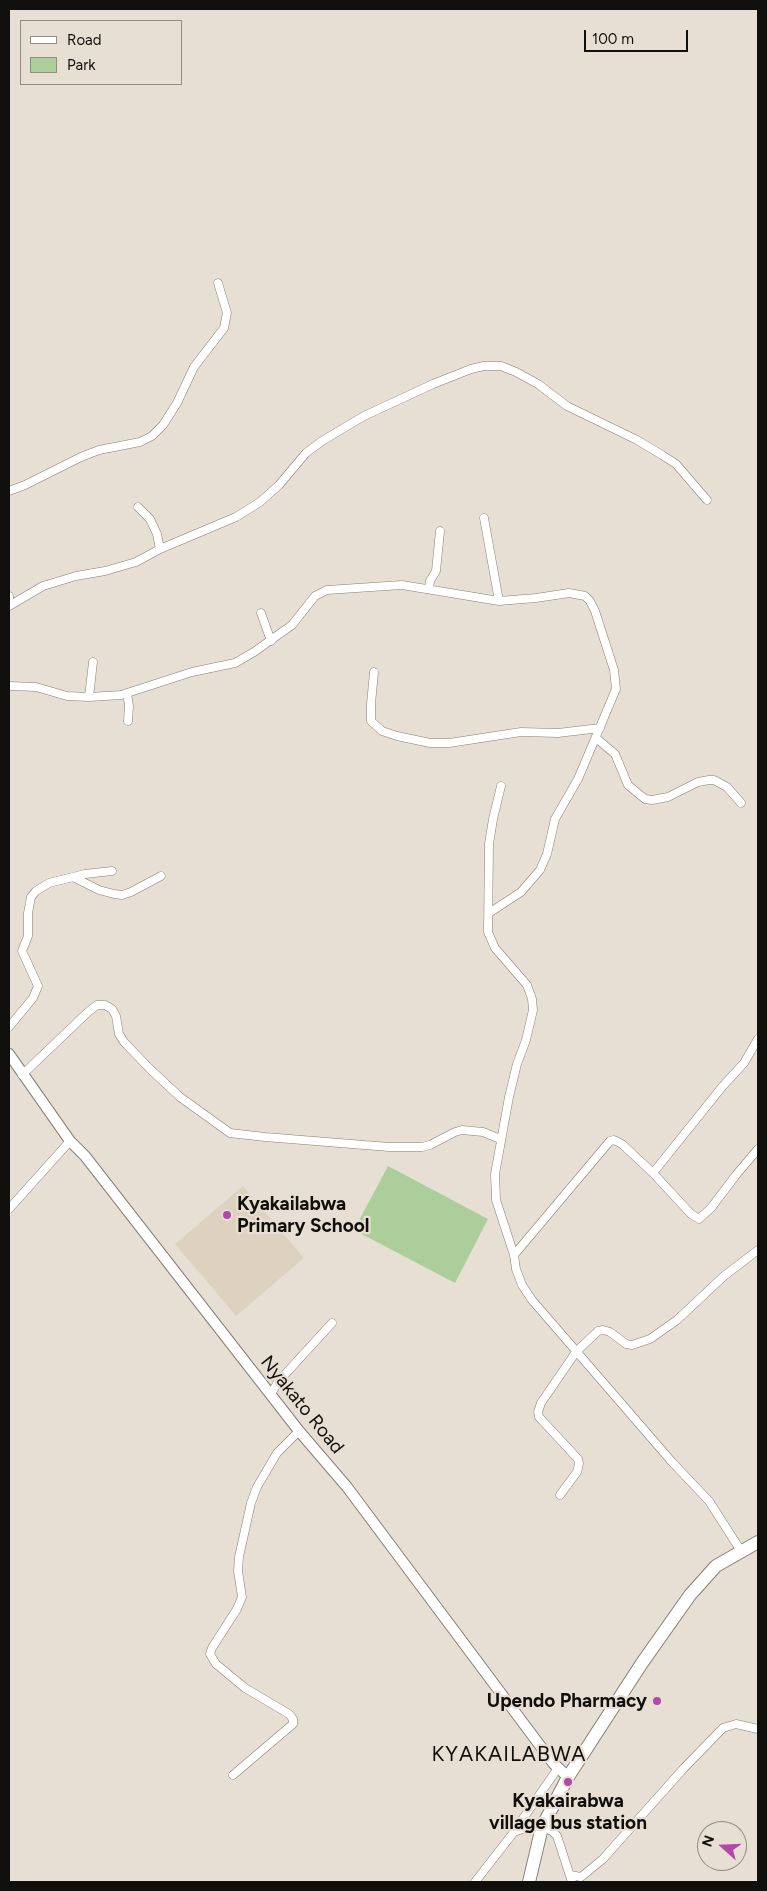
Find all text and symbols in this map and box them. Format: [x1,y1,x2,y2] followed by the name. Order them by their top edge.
[20,20,182,85] legend
[587,20,691,52] scale bar
[592,30,634,48] text: 100 m
[67,31,102,49] text: Road
[67,56,96,74] text: Park
[237,1193,369,1237] place label: Kyakailabwa Primary School
[221,1209,233,1221] marker: Kyakailabwa Primary School
[256,1351,348,1459] street label: Nyakato Road
[487,1690,647,1712] place label: Upendo Pharmacy
[651,1695,663,1707] marker: Upendo Pharmacy
[430,1742,588,1768] district label: KYAKAILABWA
[562,1776,574,1788] marker: Kyakairabwa village bus station
[489,1790,647,1834] place label: Kyakairabwa village bus station
[697,1821,747,1871] north arrow
[699,1833,718,1849] text: N

